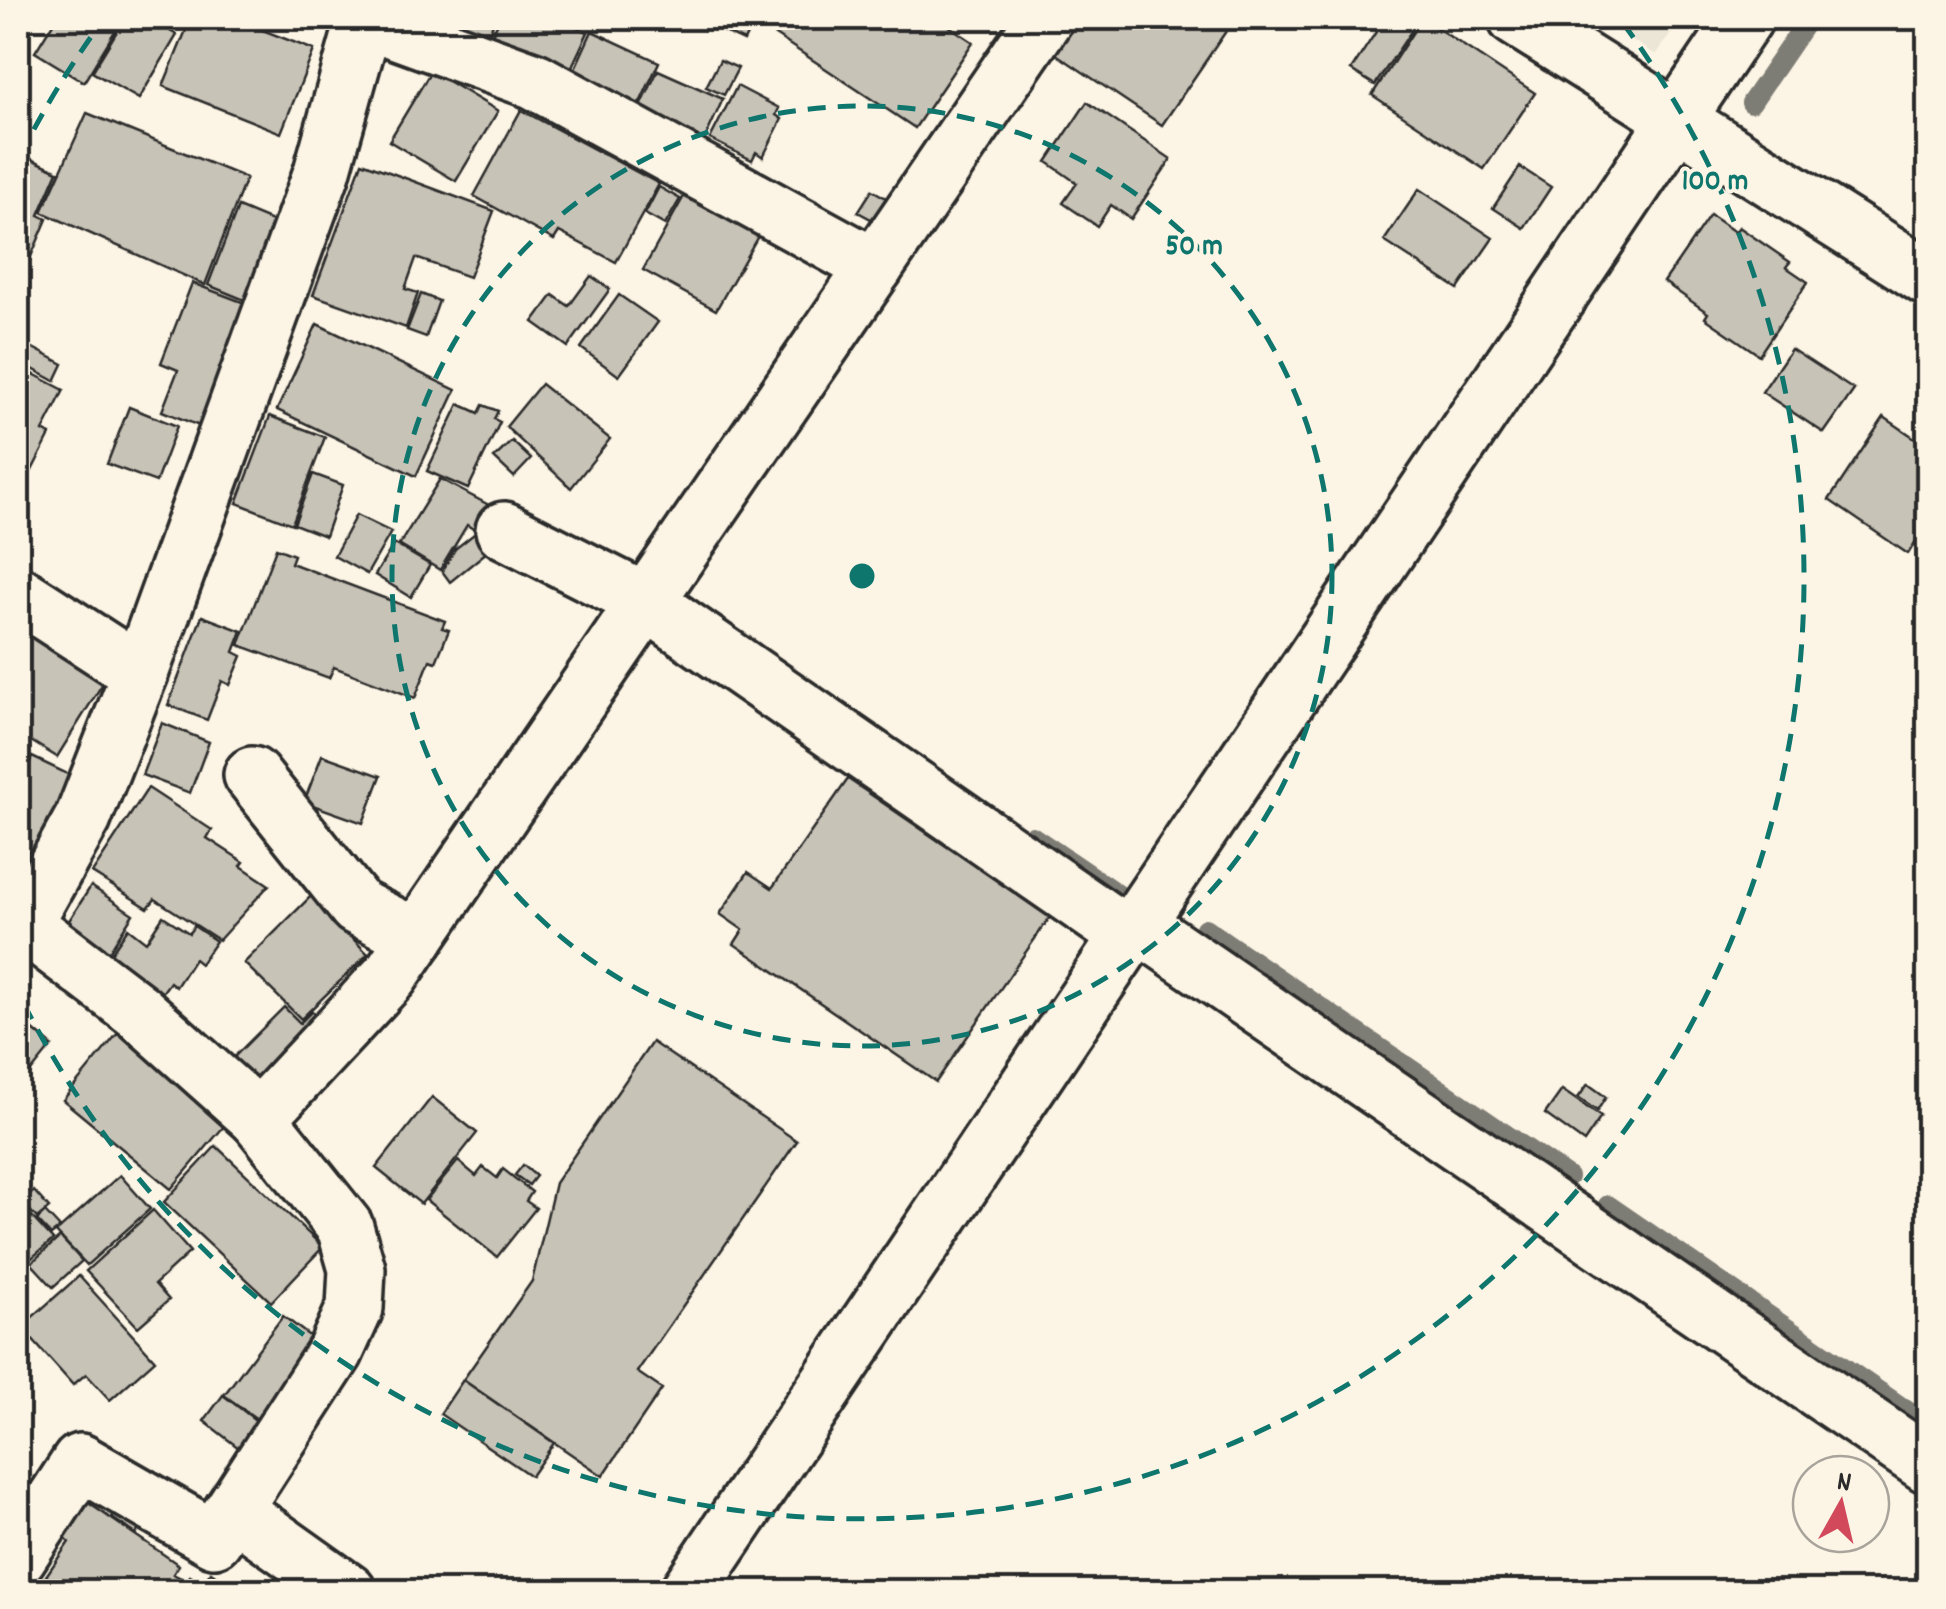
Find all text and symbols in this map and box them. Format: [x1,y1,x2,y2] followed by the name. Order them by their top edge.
[1682,162,1748,205] text: 100 m
[1165,227,1223,270] text: 50 m
[844,558,880,594] centre of rings
[1791,1454,1891,1554] north arrow
[1834,1463,1853,1505] text: N

